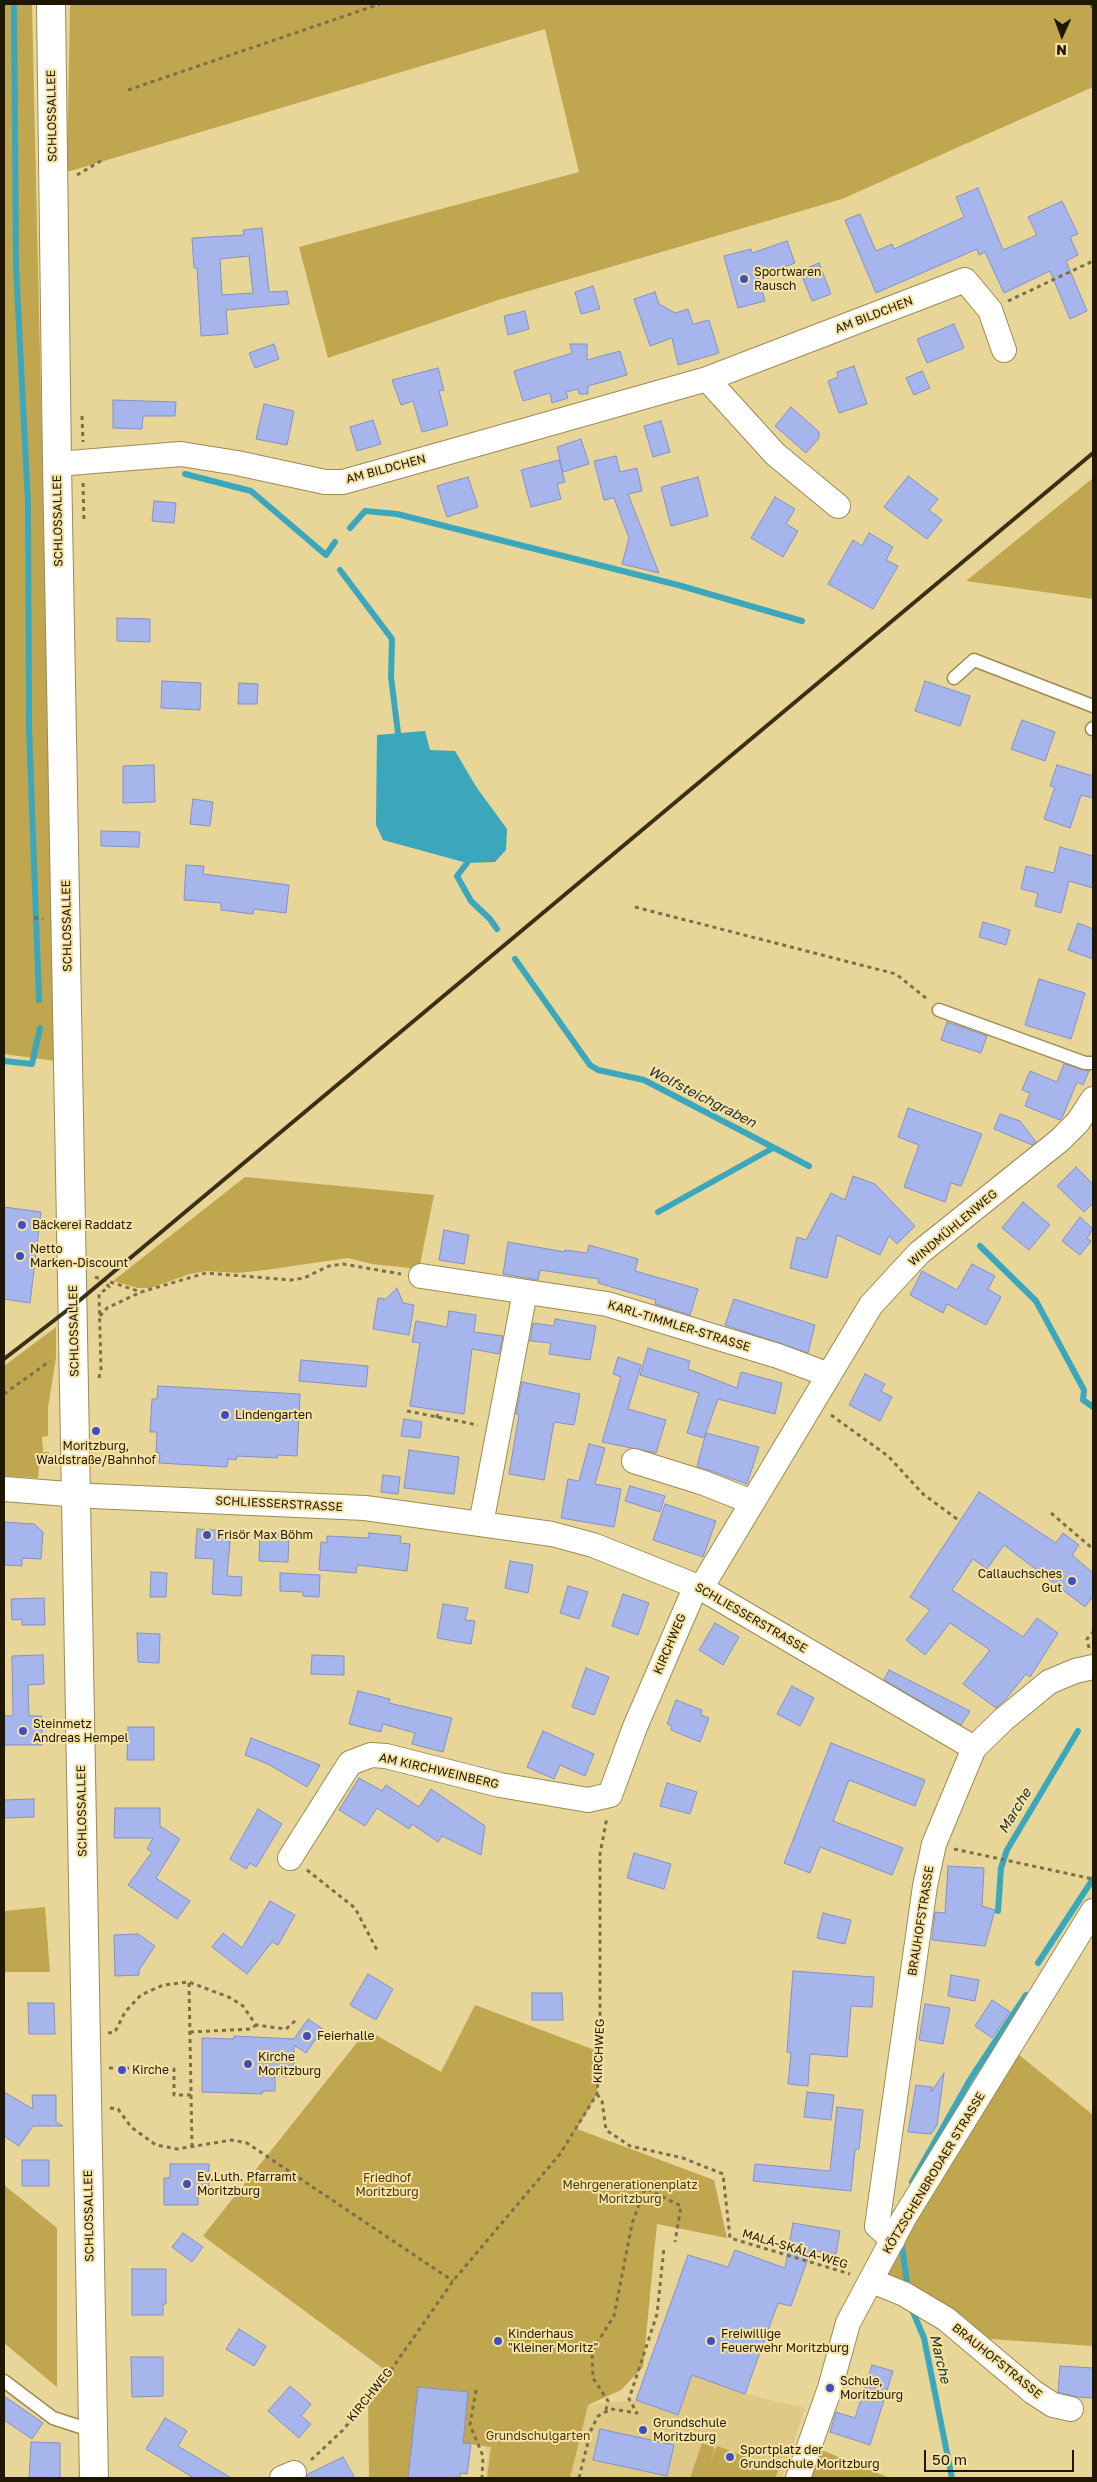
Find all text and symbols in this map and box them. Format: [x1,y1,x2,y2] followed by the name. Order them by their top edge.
[1037,10,1087,60] north arrow
[1056,42,1067,59] text: N
[44,70,60,162] street label: SCHLOSSALLEE
[754,265,821,293] place label: Sportwaren Rausch
[738,273,750,285] marker: Sportwaren Rausch
[833,294,915,336] street label: AM BILDCHEN
[344,451,428,487] street label: AM BILDCHEN
[50,475,66,567] street label: SCHLOSSALLEE
[59,880,75,972] street label: SCHLOSSALLEE
[645,1063,759,1131] water label: Wolfsteichgraben
[906,1187,1000,1269] street label: WINDMÜHLENWEG
[32,1218,132,1232] place label: Bäckerei Raddatz
[16,1219,28,1231] marker: Bäckerei Raddatz
[30,1242,128,1270] place label: Netto Marken-Discount
[14,1250,26,1262] marker: Netto Marken-Discount
[66,1285,82,1377] street label: SCHLOSSALLEE
[606,1297,752,1355] street label: KARL-TIMMLER-STRASSE
[235,1408,312,1422] place label: Lindengarten
[219,1409,231,1421] marker: Lindengarten
[90,1425,102,1437] marker: Moritzburg, Waldstraße/Bahnhof
[36,1439,156,1467] place label: Moritzburg, Waldstraße/Bahnhof
[215,1493,343,1515] street label: SCHLIESSERSTRASSE
[217,1528,313,1542] place label: Frisör Max Böhm
[201,1529,213,1541] marker: Frisör Max Böhm
[978,1567,1062,1595] place label: Callauchsches Gut
[1066,1575,1078,1587] marker: Callauchsches Gut
[692,1580,810,1656] street label: SCHLIESSERSTRASSE
[651,1611,689,1677] street label: KIRCHWEG
[33,1717,128,1745] place label: Steinmetz Andreas Hempel
[17,1725,29,1737] marker: Steinmetz Andreas Hempel
[378,1750,500,1792] street label: AM KIRCHWEINBERG
[74,1765,90,1857] street label: SCHLOSSALLEE
[995,1785,1035,1837] water label: Marche
[905,1865,937,1977] street label: BRAUHOFSTRASSE
[591,2018,607,2084] street label: KIRCHWEG
[317,2029,375,2043] place label: Feierhalle
[301,2030,313,2042] marker: Feierhalle
[258,2050,321,2078] place label: Kirche Moritzburg
[242,2058,254,2070] marker: Kirche Moritzburg
[132,2063,169,2077] place label: Kirche
[116,2064,128,2076] marker: Kirche
[880,2090,988,2256] street label: KÖTZSCHENBRODAER STRASSE
[81,2170,97,2262] street label: SCHLOSSALLEE
[197,2170,297,2198] place label: Ev.Luth. Pfarramt Moritzburg
[355,2171,419,2199] park label: Friedhof Moritzburg
[181,2178,193,2190] marker: Ev.Luth. Pfarramt Moritzburg
[562,2178,698,2206] park label: Mehrgenerationenplatz Moritzburg
[741,2226,849,2272] street label: MALÁ-SKÁLA-WEG
[949,2320,1045,2402] street label: BRAUHOFSTRASSE
[508,2327,598,2355] place label: Kinderhaus "Kleiner Moritz"
[721,2327,849,2355] place label: Freiwillige Feuerwehr Moritzburg
[926,2333,954,2385] water label: Marche
[492,2335,504,2347] marker: Kinderhaus "Kleiner Moritz"
[705,2335,717,2347] marker: Freiwillige Feuerwehr Moritzburg
[344,2365,396,2425] street label: KIRCHWEG
[840,2374,903,2402] place label: Schule, Moritzburg
[824,2382,836,2394] marker: Schule, Moritzburg
[653,2416,726,2444] place label: Grundschule Moritzburg
[637,2424,649,2436] marker: Grundschule Moritzburg
[486,2429,590,2443] park label: Grundschulgarten
[927,2440,1077,2472] scale bar
[740,2443,880,2471] place label: Sportplatz der Grundschule Moritzburg
[932,2450,967,2468] text: 50 m
[724,2451,736,2463] marker: Sportplatz der Grundschule Moritzburg

